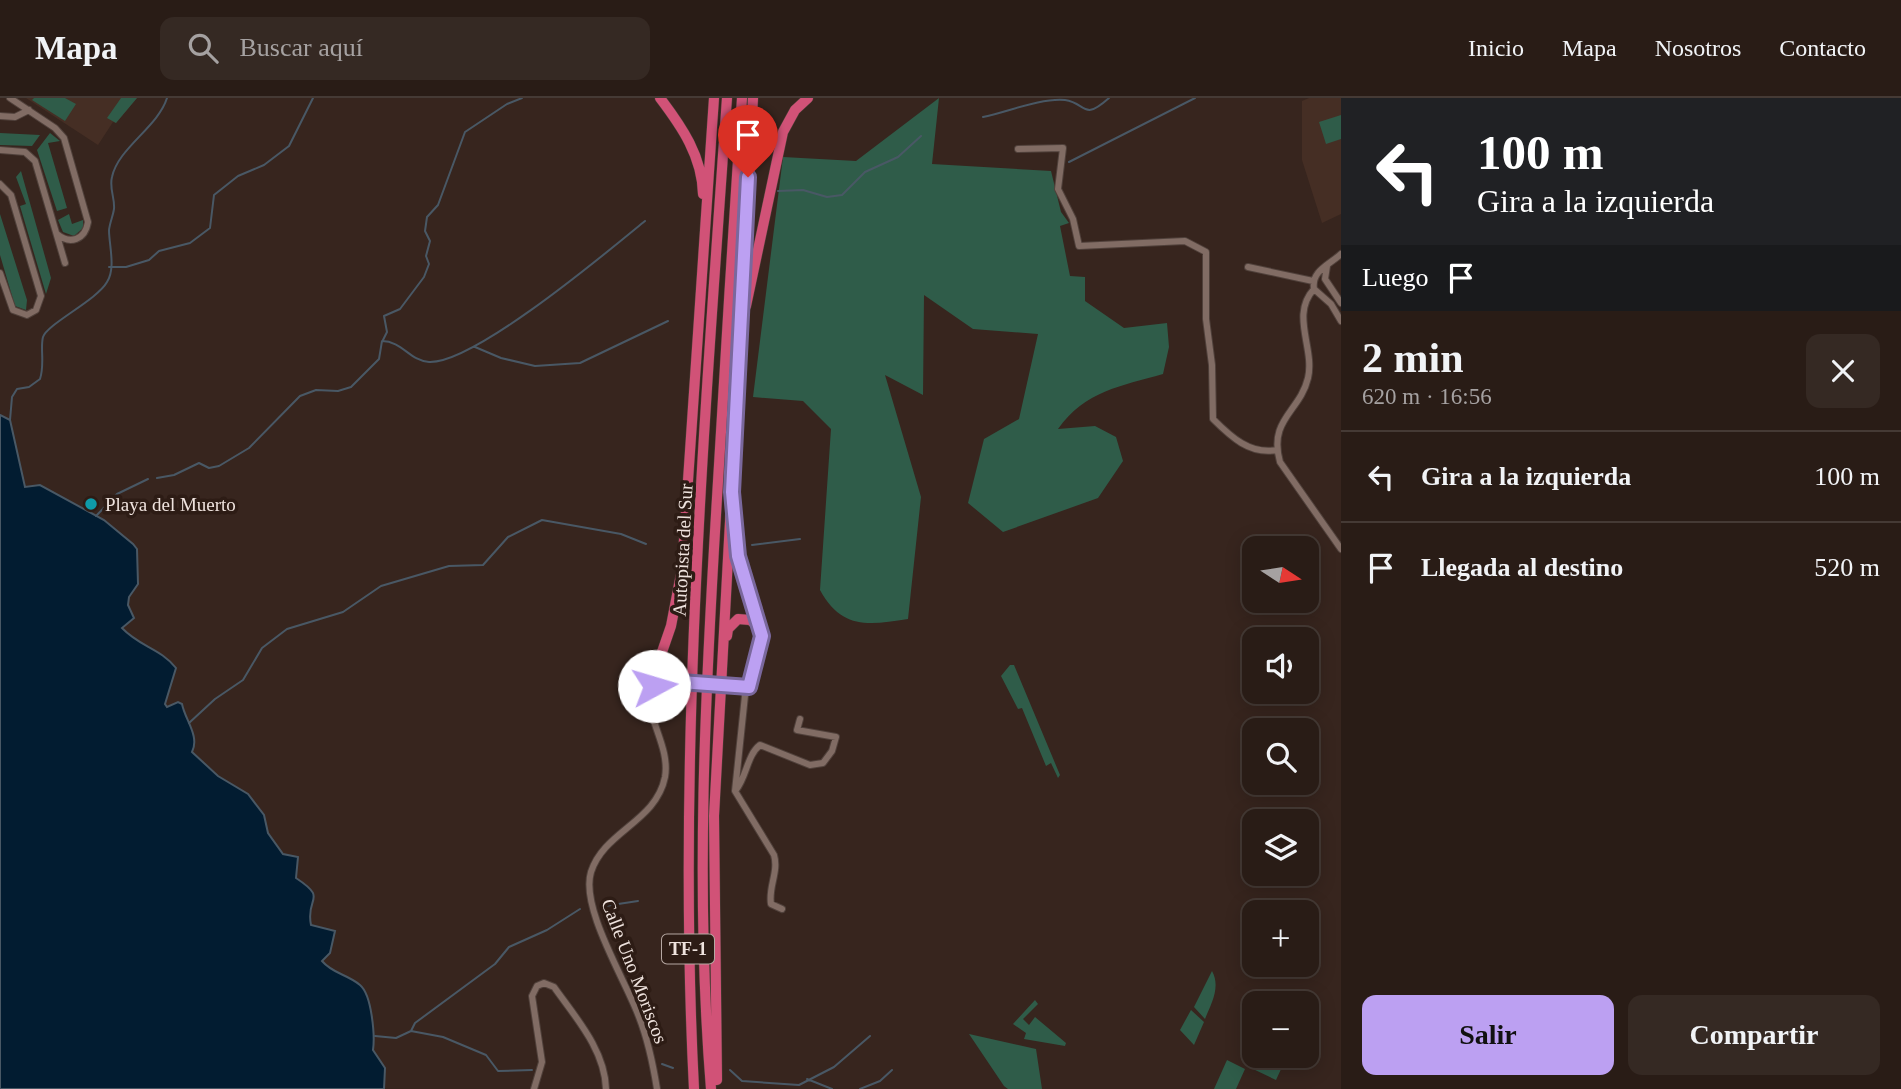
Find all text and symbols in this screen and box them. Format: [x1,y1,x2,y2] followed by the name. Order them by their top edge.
[160,17,650,80] search box
[184,29,222,67] icon: search
[35,30,118,66] text: Mapa
[240,33,363,62] text: Buscar aquí
[1468,35,1524,61] text: Inicio
[1562,35,1617,61] text: Mapa
[1655,35,1741,61] text: Nosotros
[1779,35,1866,61] text: Contacto
[718,105,778,177] pin
[729,116,767,154] icon: arrive
[1477,125,1604,180] text: 100 m
[1362,126,1453,217] icon: left
[1477,183,1714,219] text: Gira a la izquierda
[1442,259,1480,297] icon: arrive
[1362,263,1428,292] text: Luego
[1806,334,1880,408] button: close
[1362,335,1464,381] text: 2 min
[1362,384,1492,409] text: 620 m · 16:56
[1362,458,1400,496] icon: left
[1421,462,1631,491] text: Gira a la izquierda
[1814,462,1880,491] text: 100 m
[669,482,696,617] street label: Autopista del Sur
[105,494,236,515] place label: Playa del Muerto
[83,496,99,512] marker: Playa del Muerto
[1242,536,1320,612] north arrow
[1242,536,1319,1068] map controls
[1362,549,1400,587] icon: arrive
[1421,553,1623,582] text: Llegada al destino
[1814,553,1880,582] text: 520 m
[1242,627,1319,704] button: sound
[617,649,691,723] position arrow
[1242,718,1319,795] button: search
[1242,809,1319,886] button: layers
[597,896,672,1046] street label: Calle Uno Moriscos
[1242,900,1319,977] button: +
[662,934,714,964] road number: TF-1
[1242,991,1319,1068] button: −
[1362,995,1614,1075] button: Salir
[1628,995,1880,1075] button: Compartir

